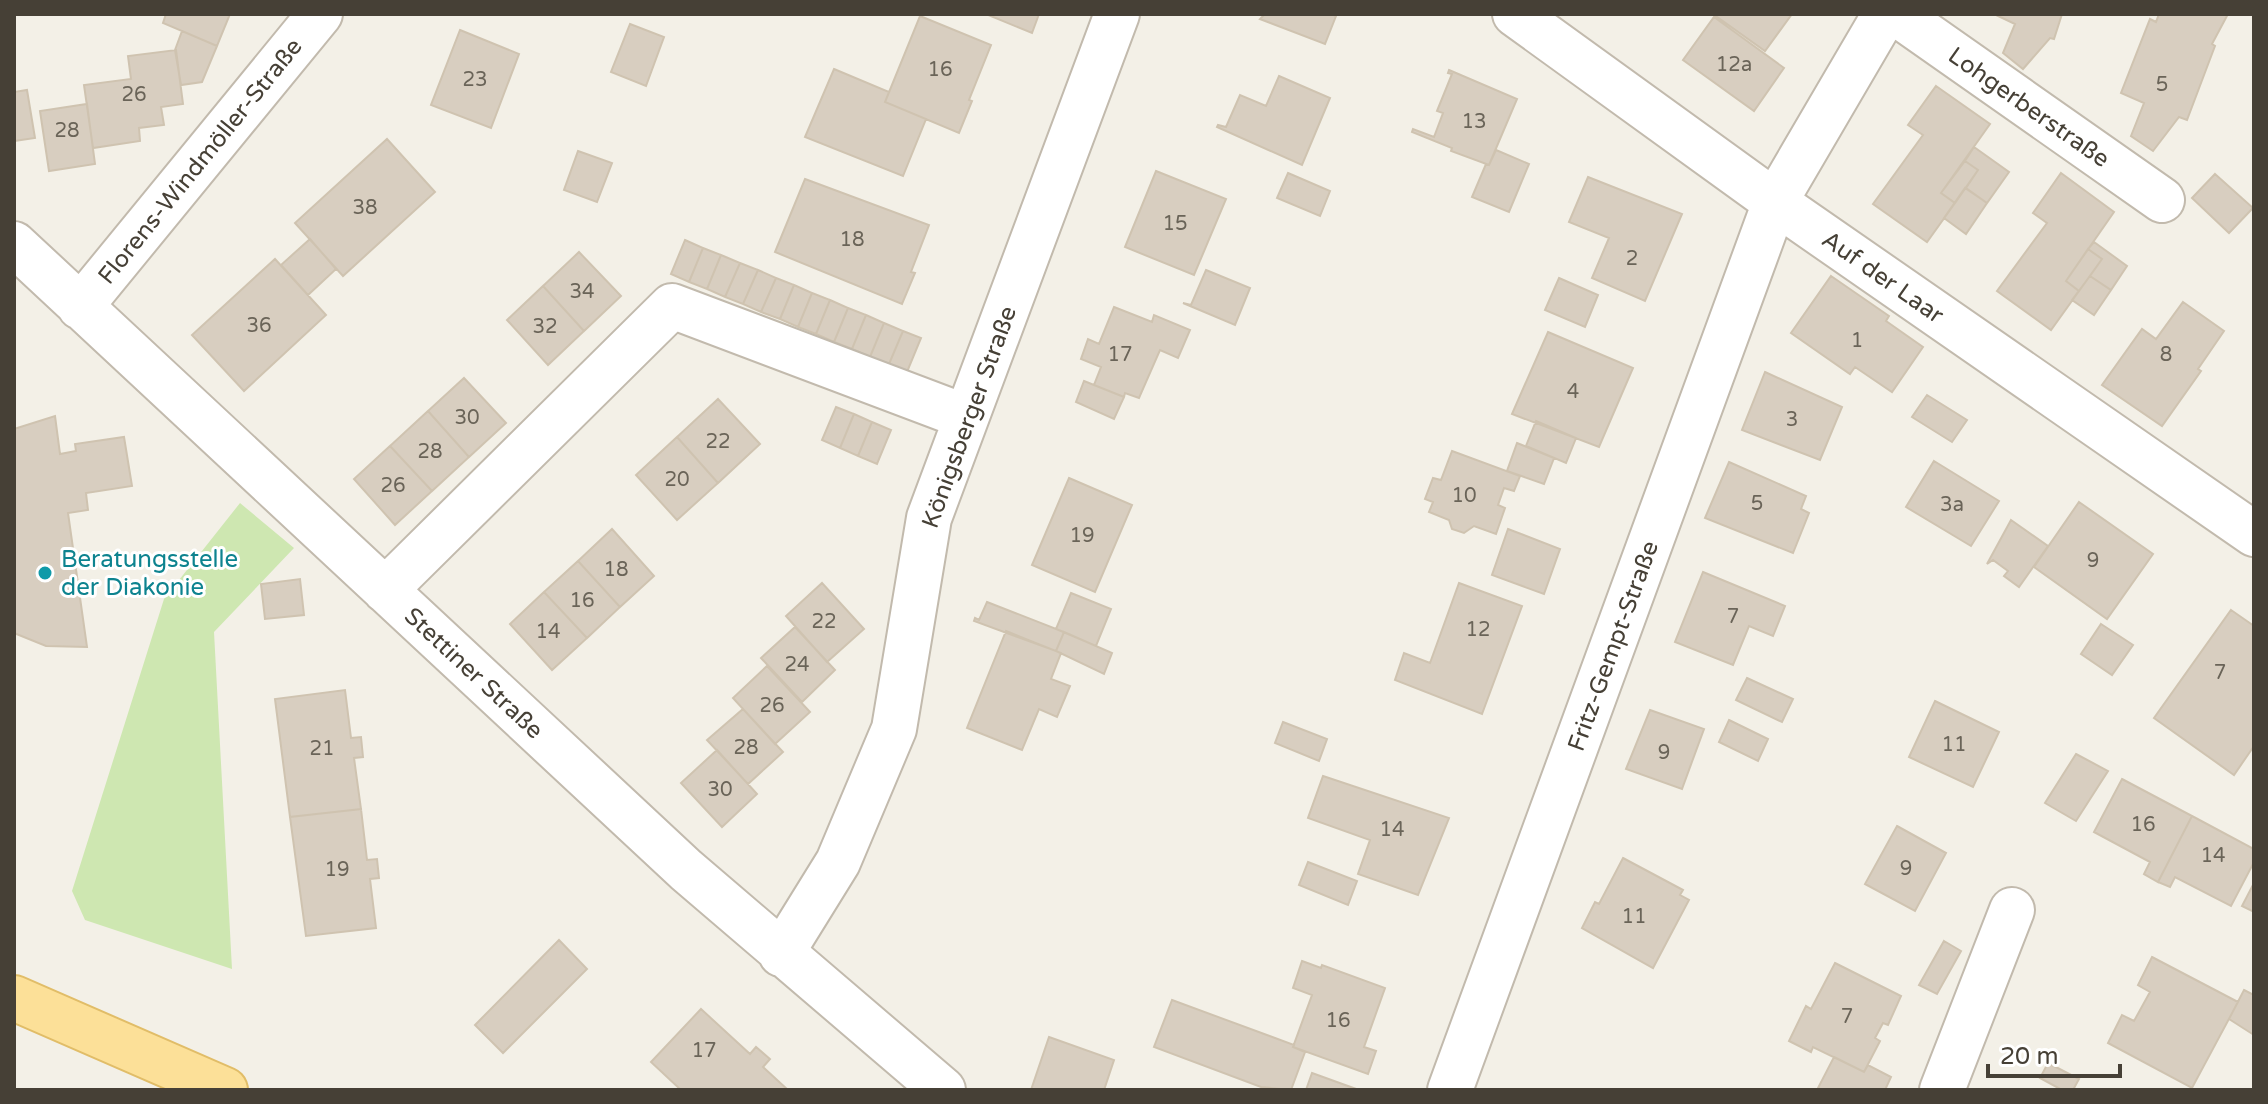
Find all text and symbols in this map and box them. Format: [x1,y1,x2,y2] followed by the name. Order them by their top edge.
[92,32,309,290] street label: Florens-Windmöller-Straße
[1942,41,2115,174] street label: Lohgerberstraße
[1716,53,1752,77] house number: 12a
[927,58,953,82] house number: 16
[462,68,488,92] house number: 23
[2156,73,2168,97] house number: 5
[121,83,147,107] house number: 26
[1461,110,1487,134] house number: 13
[54,119,80,143] house number: 28
[352,196,378,220] house number: 38
[1162,212,1188,236] house number: 15
[1816,225,1950,330] street label: Auf der Laar
[839,228,865,252] house number: 18
[1626,247,1638,271] house number: 2
[569,280,595,304] house number: 34
[916,302,1023,532] street label: Königsberger Straße
[246,314,272,338] house number: 36
[532,315,558,339] house number: 32
[1851,329,1863,353] house number: 1
[1107,343,1133,367] house number: 17
[2160,343,2172,367] house number: 8
[1567,380,1579,404] house number: 4
[454,406,480,430] house number: 30
[1786,408,1798,432] house number: 3
[705,430,731,454] house number: 22
[417,440,443,464] house number: 28
[664,468,690,492] house number: 20
[380,474,406,498] house number: 26
[1451,484,1477,508] house number: 10
[1751,492,1763,516] house number: 5
[1940,493,1964,517] house number: 3a
[1069,524,1095,548] house number: 19
[1562,537,1665,755] street label: Fritz-Gempt-Straße
[61,545,238,602] place label: Beratungsstelle der Diakonie
[2087,549,2099,573] house number: 9
[603,558,629,582] house number: 18
[36,564,54,582] marker: Beratungsstelle der Diakonie
[569,589,595,613] house number: 16
[398,602,549,745] street label: Stettiner Straße
[1727,605,1739,629] house number: 7
[811,610,837,634] house number: 22
[1465,618,1491,642] house number: 12
[535,620,561,644] house number: 14
[784,653,810,677] house number: 24
[2214,661,2226,685] house number: 7
[759,694,785,718] house number: 26
[1941,733,1967,757] house number: 11
[733,736,759,760] house number: 28
[309,737,335,761] house number: 21
[1658,741,1670,765] house number: 9
[707,778,733,802] house number: 30
[2130,813,2156,837] house number: 16
[1379,818,1405,842] house number: 14
[2200,844,2226,868] house number: 14
[1900,857,1912,881] house number: 9
[324,858,350,882] house number: 19
[1621,905,1647,929] house number: 11
[1841,1005,1853,1029] house number: 7
[1325,1009,1351,1033] house number: 16
[1988,1028,2120,1078] scale bar
[691,1039,717,1063] house number: 17
[2000,1042,2058,1071] text: 20 m

